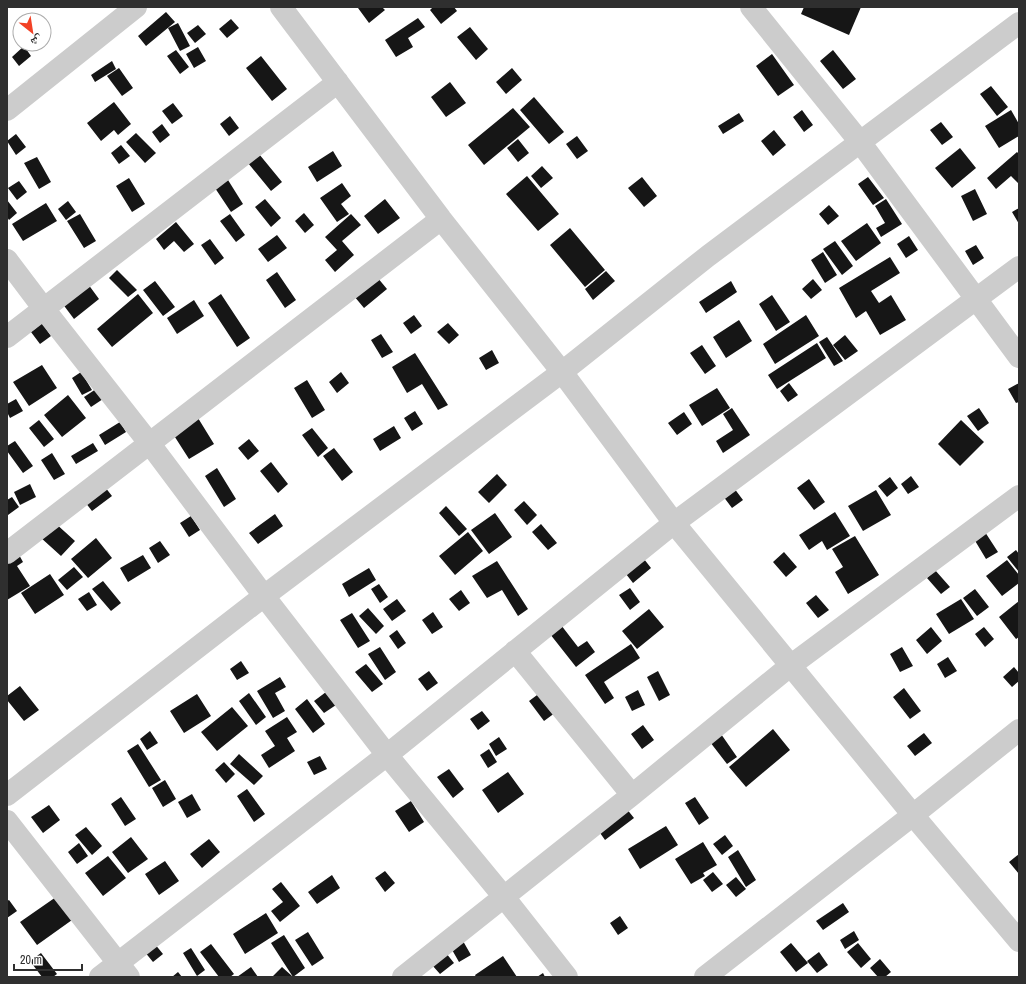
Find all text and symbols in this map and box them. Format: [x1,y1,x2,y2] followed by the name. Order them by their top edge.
[12,12,52,52] north arrow
[28,31,46,50] text: ش
[14,946,82,972] scale bar
[20,952,42,968] text: 20 m

